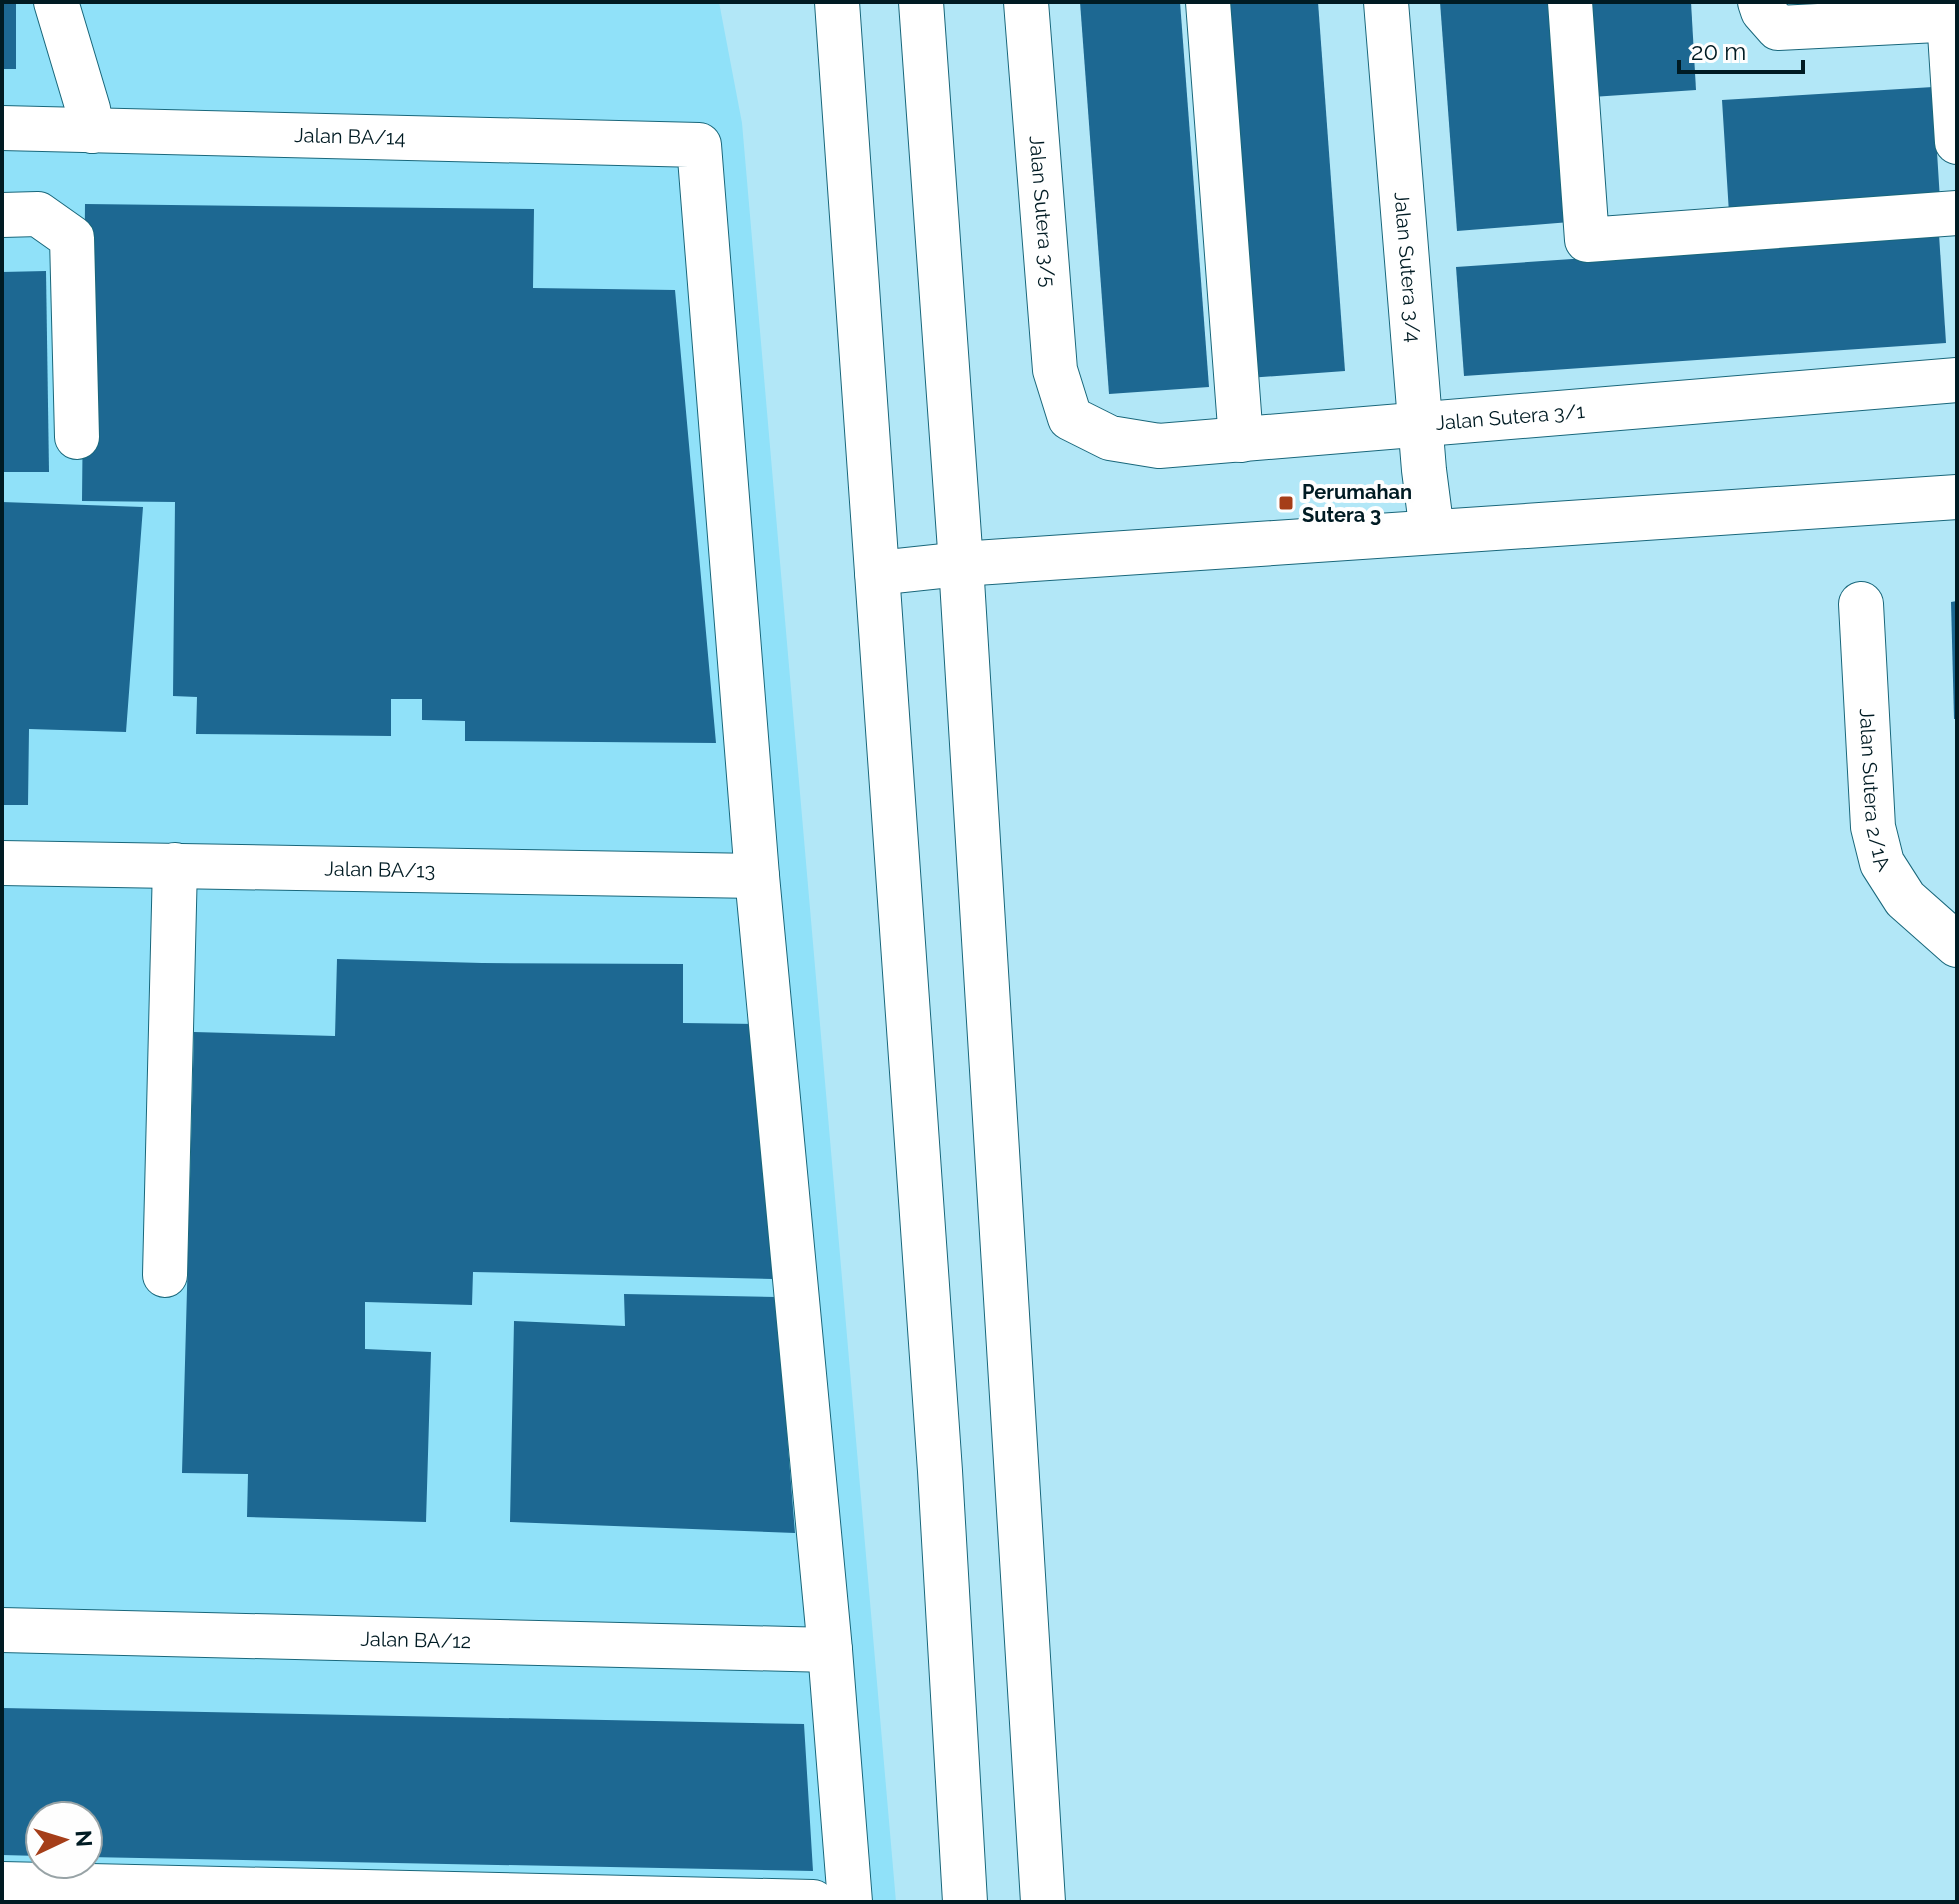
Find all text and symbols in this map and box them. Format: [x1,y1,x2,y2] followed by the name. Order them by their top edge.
[1679,24,1803,74] scale bar
[1691,37,1746,66] text: 20 m
[294,123,406,150] street label: Jalan BA/14
[1025,135,1060,288] street label: Jalan Sutera 3/5
[1389,191,1426,343] street label: Jalan Sutera 3/4
[1434,399,1586,435] street label: Jalan Sutera 3/1
[1302,480,1412,527] place label: Perumahan Sutera 3
[1277,494,1295,512] marker: Perumahan Sutera 3
[1855,708,1896,876] street label: Jalan Sutera 2/1A
[324,857,436,882] street label: Jalan BA/13
[360,1627,472,1653] street label: Jalan BA/12
[24,1800,104,1880] north arrow
[70,1829,98,1848] text: N

